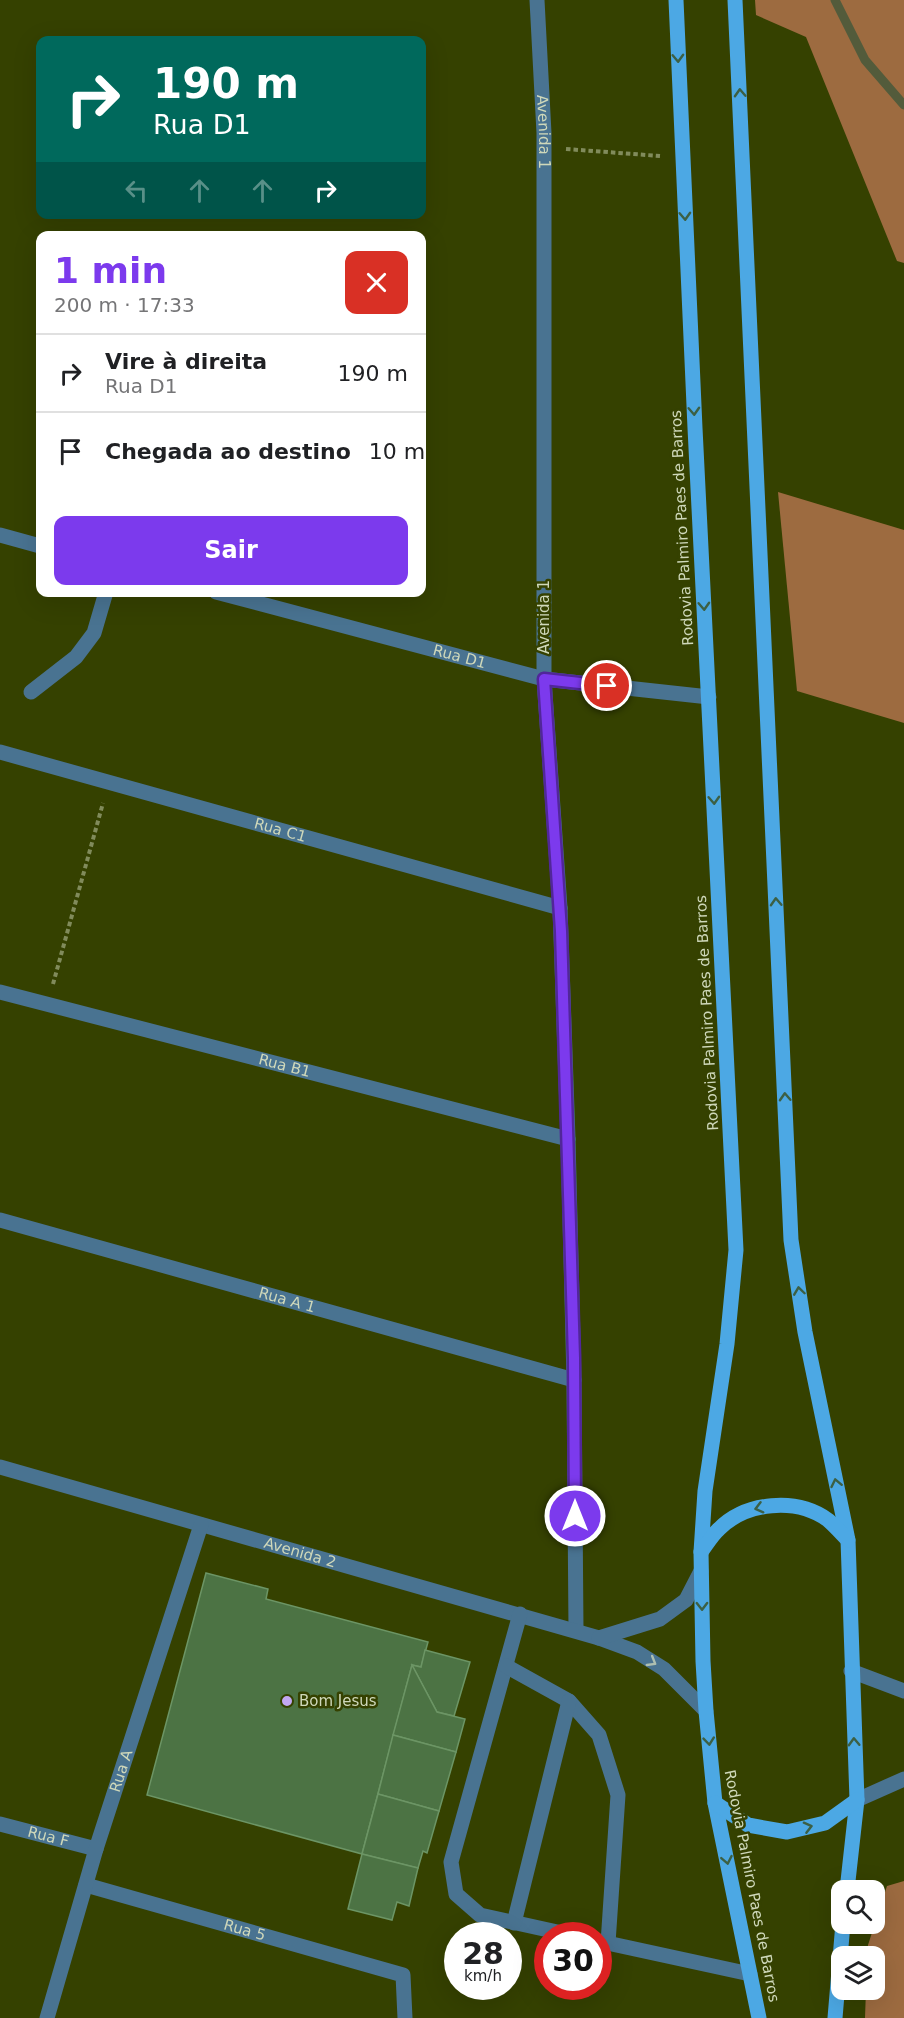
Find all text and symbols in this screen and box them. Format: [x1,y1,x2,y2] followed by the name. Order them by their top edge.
[672,54,685,63] one-way arrow
[153,59,299,108] text: 190 m
[54,60,132,138] icon: right
[734,88,747,97] one-way arrow
[533,94,553,169] street label: Avenida 1
[153,109,251,140] text: Rua D1
[120,174,153,207] icon: left
[183,174,216,207] icon: ahead
[246,174,279,207] icon: ahead
[309,174,342,207] icon: right
[679,212,692,221] one-way arrow
[54,250,167,291] text: 1 min
[345,251,408,314] button: close
[54,293,195,317] text: 200 m · 17:33
[105,349,267,374] text: Vire à direita
[54,357,87,390] icon: right
[338,361,408,386] text: 190 m
[105,374,177,398] text: Rua D1
[688,406,701,415] one-way arrow
[667,409,697,646] street label: Rodovia Palmiro Paes de Barros
[54,435,87,468] icon: arrive
[105,439,351,464] text: Chegada ao destino
[369,439,425,464] text: 10 m
[54,516,408,585] button: Sair
[535,580,553,654] street label: Avenida 1
[698,601,711,610] one-way arrow
[431,641,488,672] street label: Rua D1
[581,660,632,711] pin
[590,669,623,702] icon: arrive
[708,796,721,805] one-way arrow
[252,814,308,846] street label: Rua C1
[692,894,722,1131] street label: Rodovia Palmiro Paes de Barros
[770,898,783,907] one-way arrow
[257,1050,313,1081] street label: Rua B1
[778,1093,791,1102] one-way arrow
[257,1284,317,1316] street label: Rua A 1
[793,1287,805,1296] one-way arrow
[830,1478,843,1488] one-way arrow
[543,1484,607,1548] position arrow
[754,1501,765,1513] one-way arrow
[262,1534,338,1571] street label: Avenida 2
[696,1602,708,1611] one-way arrow
[646,1654,656,1666] one-way arrow
[299,1692,377,1710] place label: Bom Jesus
[280,1694,294,1708] marker: Bom Jesus
[702,1736,715,1745] one-way arrow
[848,1737,861,1746] one-way arrow
[106,1747,137,1794] street label: Rua A
[721,1768,783,2004] street label: Rodovia Palmiro Paes de Barros
[803,1822,813,1835] one-way arrow
[26,1823,71,1851] street label: Rua F
[720,1855,733,1865] one-way arrow
[831,1880,885,2000] map controls
[831,1880,885,1934] button: search
[222,1916,268,1945] street label: Rua 5
[534,1922,612,2000] speed limit sign: 30
[462,1936,504,1971] text: 28
[831,1946,885,2000] button: layers
[464,1967,502,1985] text: km/h

